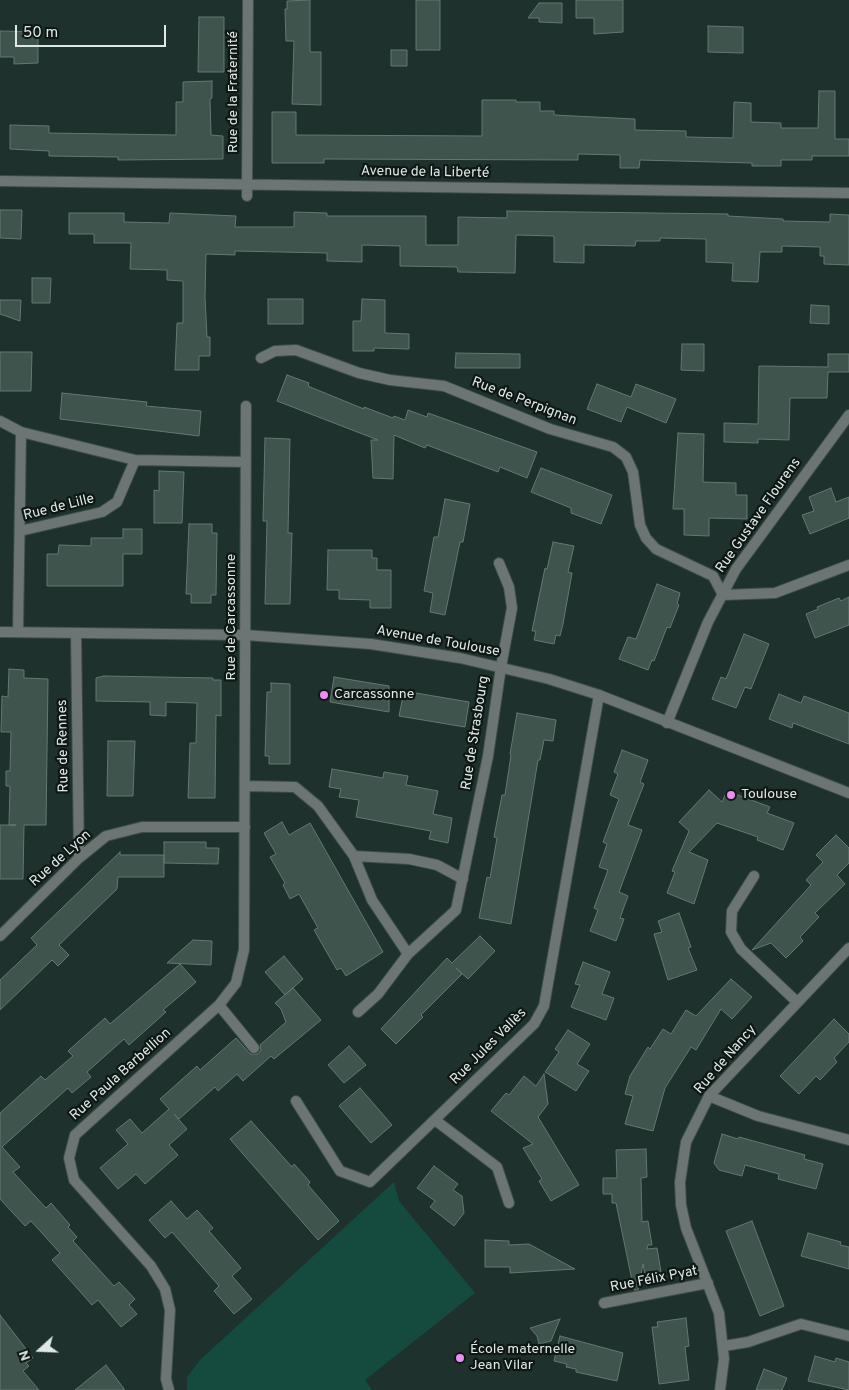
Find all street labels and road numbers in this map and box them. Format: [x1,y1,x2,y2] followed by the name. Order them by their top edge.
[226,31,242,153] street label: Rue de la Fraternité
[361,163,489,183] street label: Avenue de la Liberté
[469,374,579,430] street label: Rue de Perpignan
[713,455,805,577] street label: Rue Gustave Flourens
[22,491,96,525] street label: Rue de Lille
[224,554,240,680] street label: Rue de Carcassonne
[375,623,501,661] street label: Avenue de Toulouse
[459,675,493,791] street label: Rue de Strasbourg
[55,699,73,793] street label: Rue de Rennes
[27,827,95,891] street label: Rue de Lyon
[447,1005,531,1089] street label: Rue Jules Vallès
[691,1022,761,1098] street label: Rue de Nancy
[67,1025,175,1125] street label: Rue Paula Barbellion
[609,1263,699,1297] street label: Rue Félix Pyat

